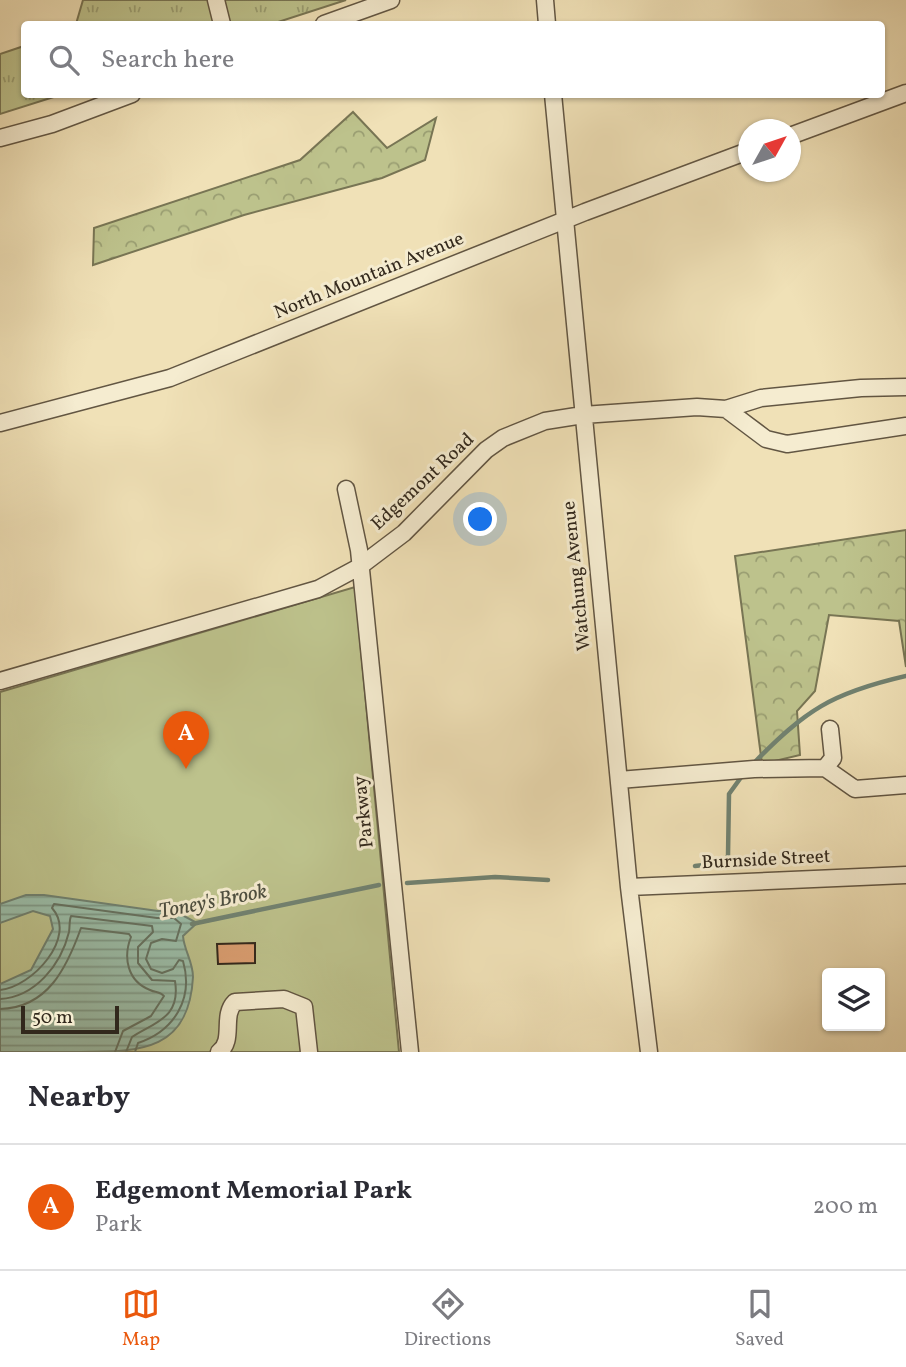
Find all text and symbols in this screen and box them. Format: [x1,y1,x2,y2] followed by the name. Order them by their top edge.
[21,21,885,98] search box
[45,41,83,79] icon: search
[101,42,234,78] text: Search here
[738,119,801,182] north arrow
[270,226,468,326] street label: North Mountain Avenue
[366,427,480,537] street label: Edgemont Road
[556,500,598,652] street label: Watchung Avenue
[463,502,497,536] your location
[163,711,209,769] pin: A
[347,774,381,850] street label: Parkway
[701,844,831,876] street label: Burnside Street
[156,877,270,927] water label: Toney's Brook
[822,968,885,1031] map controls
[822,968,885,1031] button: layers
[21,1003,119,1035] scale bar
[32,1005,73,1031] text: 50 m
[28,1077,130,1119] text: Nearby
[95,1173,412,1209] text: Edgemont Memorial Park
[43,1191,59,1223] text: A
[813,1191,878,1223] text: 200 m
[95,1209,142,1241] text: Park
[122,1285,160,1353] tab: Map
[404,1285,491,1353] tab: Directions
[735,1285,784,1353] tab: Saved

